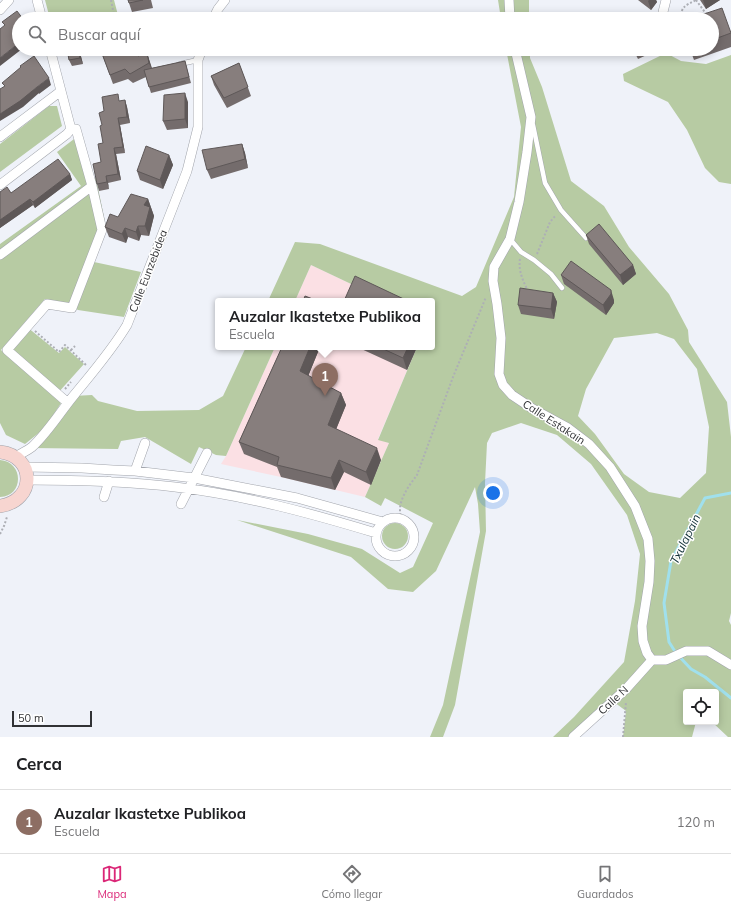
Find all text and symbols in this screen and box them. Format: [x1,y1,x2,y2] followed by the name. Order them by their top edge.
[12,12,719,56] search box
[26,23,48,45] icon: search
[58,25,140,44] text: Buscar aquí
[126,228,170,314] street label: Calle Eunzebidea
[215,298,435,350] popup
[229,307,421,326] text: Auzalar Ikastetxe Publikoa
[229,326,275,342] text: Escuela
[312,363,338,396] pin: 1
[520,397,588,447] street label: Calle Estakain
[483,483,503,503] your location
[666,511,704,567] water label: Txulapain
[595,683,631,717] street label: Calle N
[683,689,719,725] map controls
[683,689,719,725] button: locate
[12,709,92,728] scale bar
[18,711,44,725] text: 50 m
[16,753,62,774] text: Cerca
[54,804,246,823] text: Auzalar Ikastetxe Publikoa
[25,814,33,830] text: 1
[677,814,715,830] text: 120 m
[54,823,100,839] text: Escuela
[97,863,127,901] tab: Mapa
[322,863,382,901] tab: Cómo llegar
[577,863,634,901] tab: Guardados

